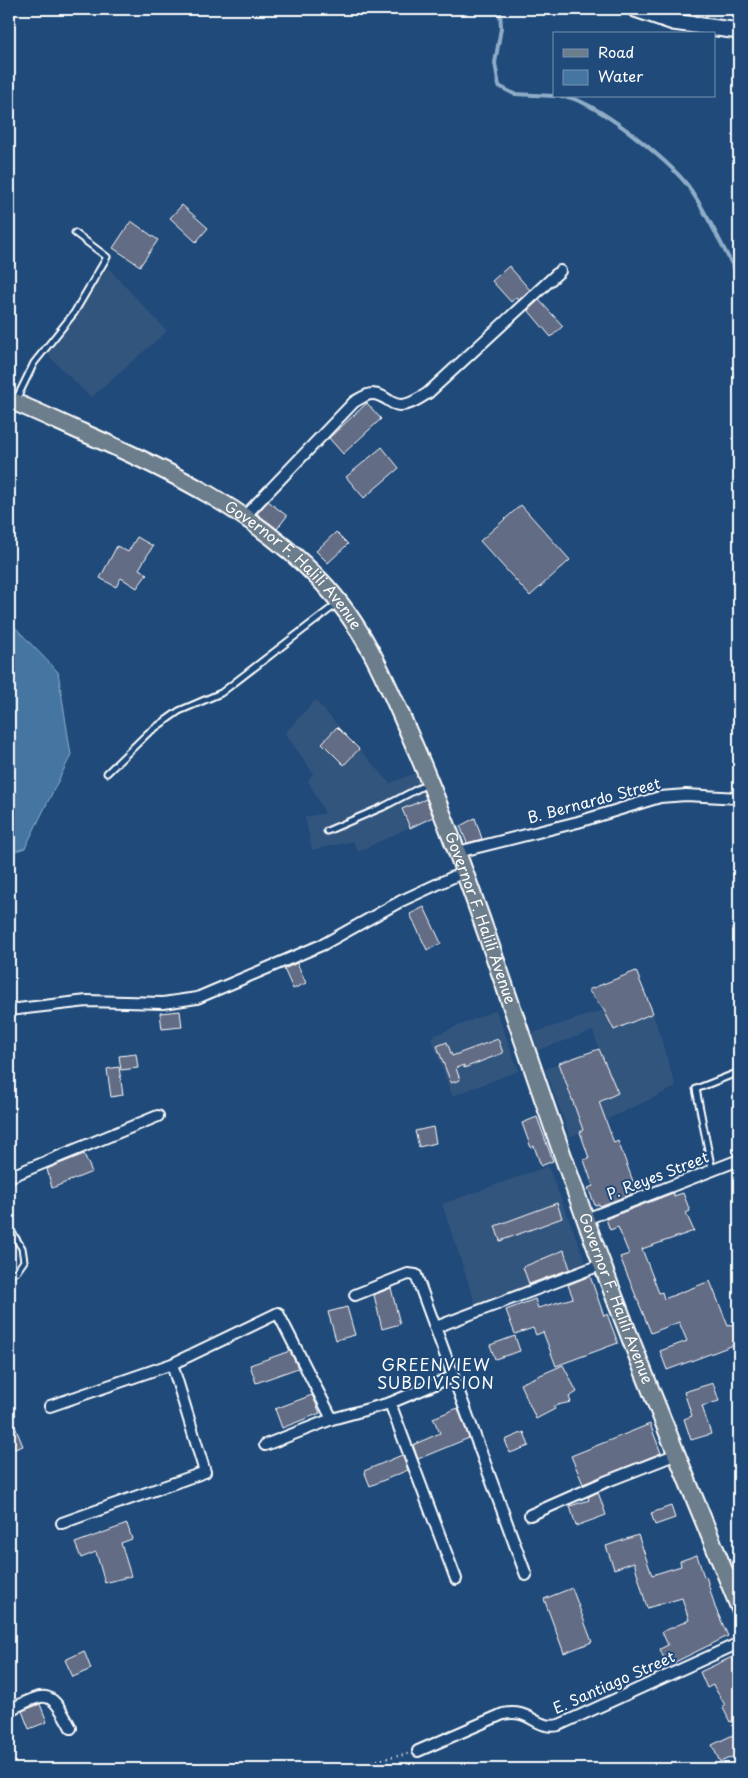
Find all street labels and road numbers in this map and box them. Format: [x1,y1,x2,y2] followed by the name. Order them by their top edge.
[221,494,368,633] street label: Governor F. Halili Avenue
[525,771,663,828] street label: B. Bernardo Street
[440,828,523,1007] street label: Governor F. Halili Avenue
[603,1145,712,1205] street label: P. Reyes Street
[574,1209,660,1387] street label: Governor F. Halili Avenue
[549,1644,678,1719] street label: E. Santiago Street

